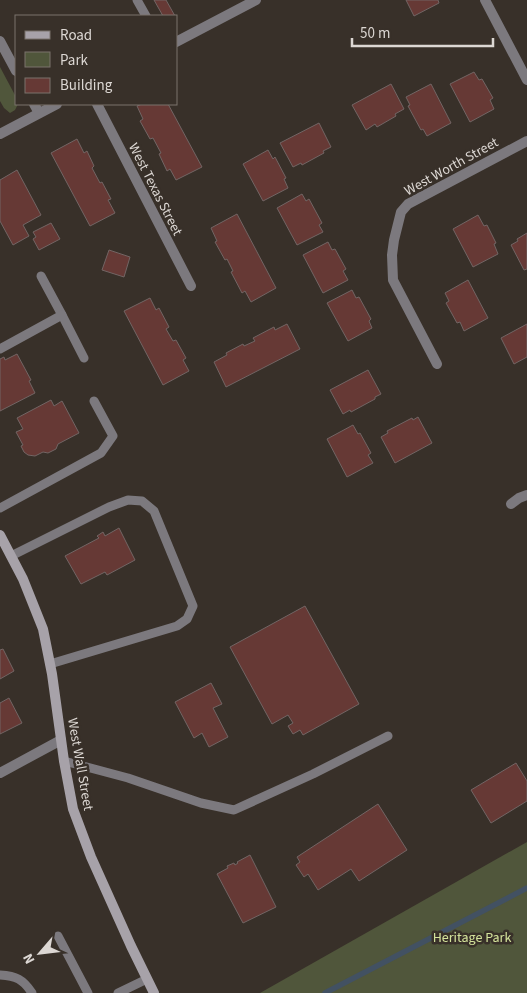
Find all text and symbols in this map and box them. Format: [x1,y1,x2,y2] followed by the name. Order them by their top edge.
[15,15,178,105] legend
[352,15,493,47] scale bar
[360,23,390,44] text: 50 m
[60,25,92,46] text: Road
[60,50,89,71] text: Park
[60,75,113,96] text: Building
[401,133,502,201] street label: West Worth Street
[123,140,187,239] street label: West Texas Street
[62,716,98,812] street label: West Wall Street
[15,928,65,978] north arrow
[433,928,511,948] park label: Heritage Park
[18,950,40,967] text: N

